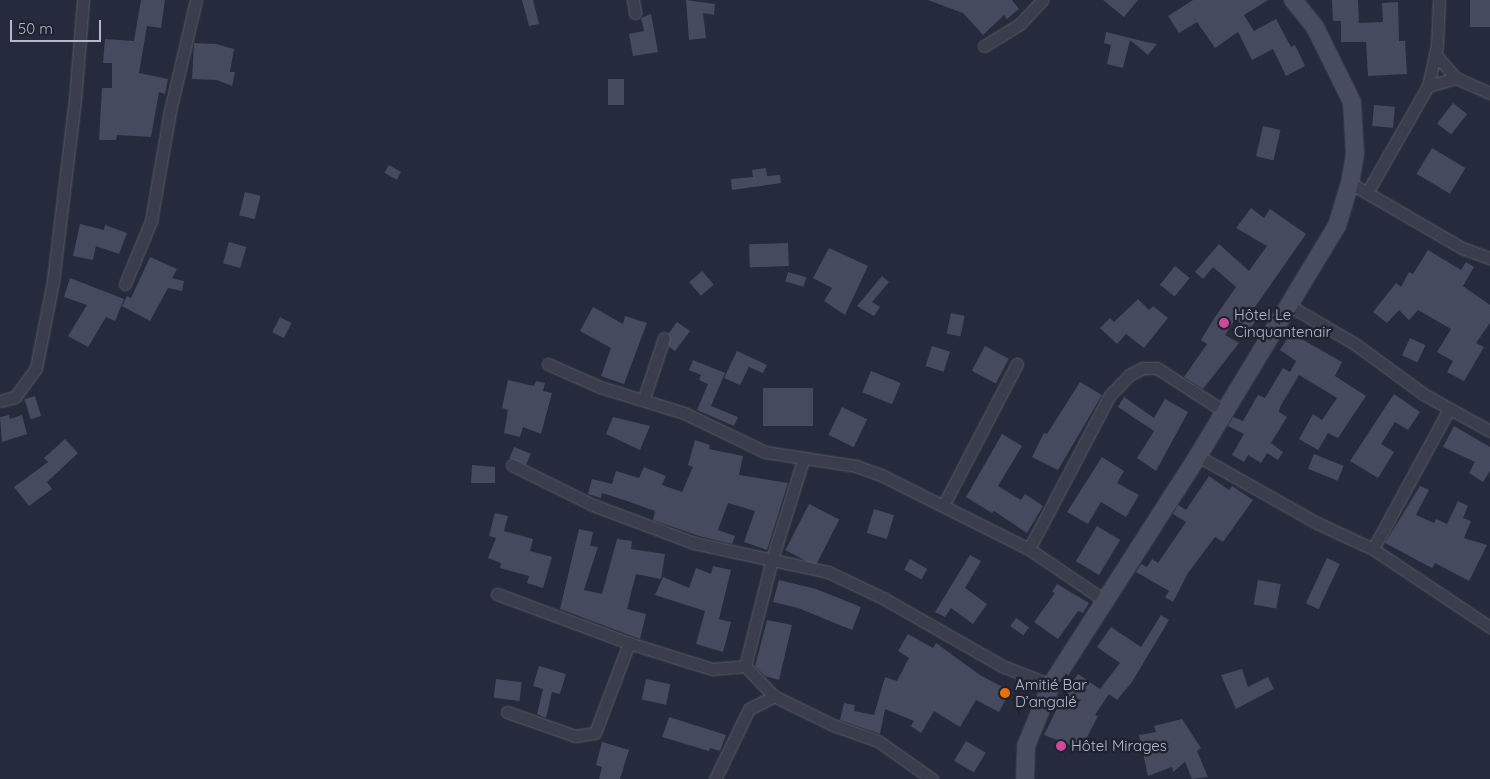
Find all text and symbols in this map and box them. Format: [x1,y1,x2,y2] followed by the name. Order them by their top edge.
[12,10,104,42] scale bar
[18,19,53,38] text: 50 m
[1234,305,1331,340] place label: Hôtel Le Cinquantenair
[1218,317,1230,329] marker: Hôtel Le Cinquantenair
[1015,675,1087,710] place label: Amitié Bar D’angalé
[999,687,1011,699] marker: Amitié Bar D’angalé
[1071,737,1167,755] place label: Hôtel Mirages
[1055,740,1067,752] marker: Hôtel Mirages

